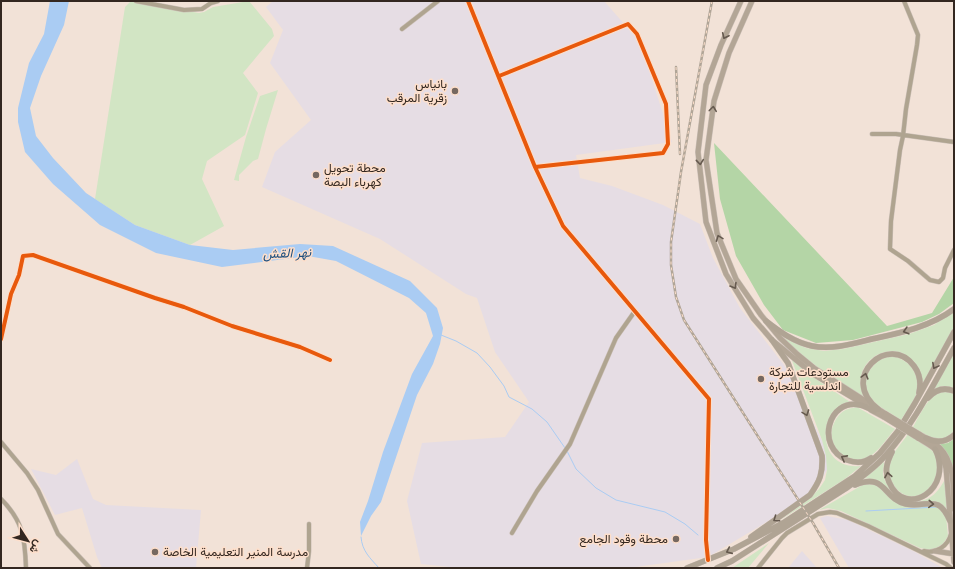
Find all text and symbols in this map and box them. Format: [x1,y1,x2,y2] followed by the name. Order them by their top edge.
[722,32,730,40] one-way arrow
[387,77,447,106] place label: بانياس زقرية المرقب
[450,86,460,96] marker: بانياس زقرية المرقب
[708,106,717,112] one-way arrow
[695,159,704,165] one-way arrow
[324,161,386,190] place label: محطة تحويل كهرباء البصة
[311,170,321,180] marker: محطة تحويل كهرباء البصة
[716,234,724,241] one-way arrow
[263,245,313,262] water label: نهر القش
[729,282,736,289] one-way arrow
[903,326,910,335] one-way arrow
[933,362,940,369] one-way arrow
[769,365,849,394] place label: مستودعات شركة اندلسية للتجارة
[860,373,868,380] one-way arrow
[756,374,766,384] marker: مستودعات شركة اندلسية للتجارة
[802,409,810,416] one-way arrow
[841,455,848,463] one-way arrow
[884,472,892,479] one-way arrow
[928,500,934,509] one-way arrow
[773,514,780,522] one-way arrow
[8,521,48,561] north arrow
[579,532,668,548] place label: محطة وقود الجامع
[671,534,681,544] marker: محطة وقود الجامع
[27,537,45,556] text: ش
[163,545,308,560] place label: مدرسة المنير التعليمية الخاصة
[726,546,734,554] one-way arrow
[150,547,160,557] marker: مدرسة المنير التعليمية الخاصة

